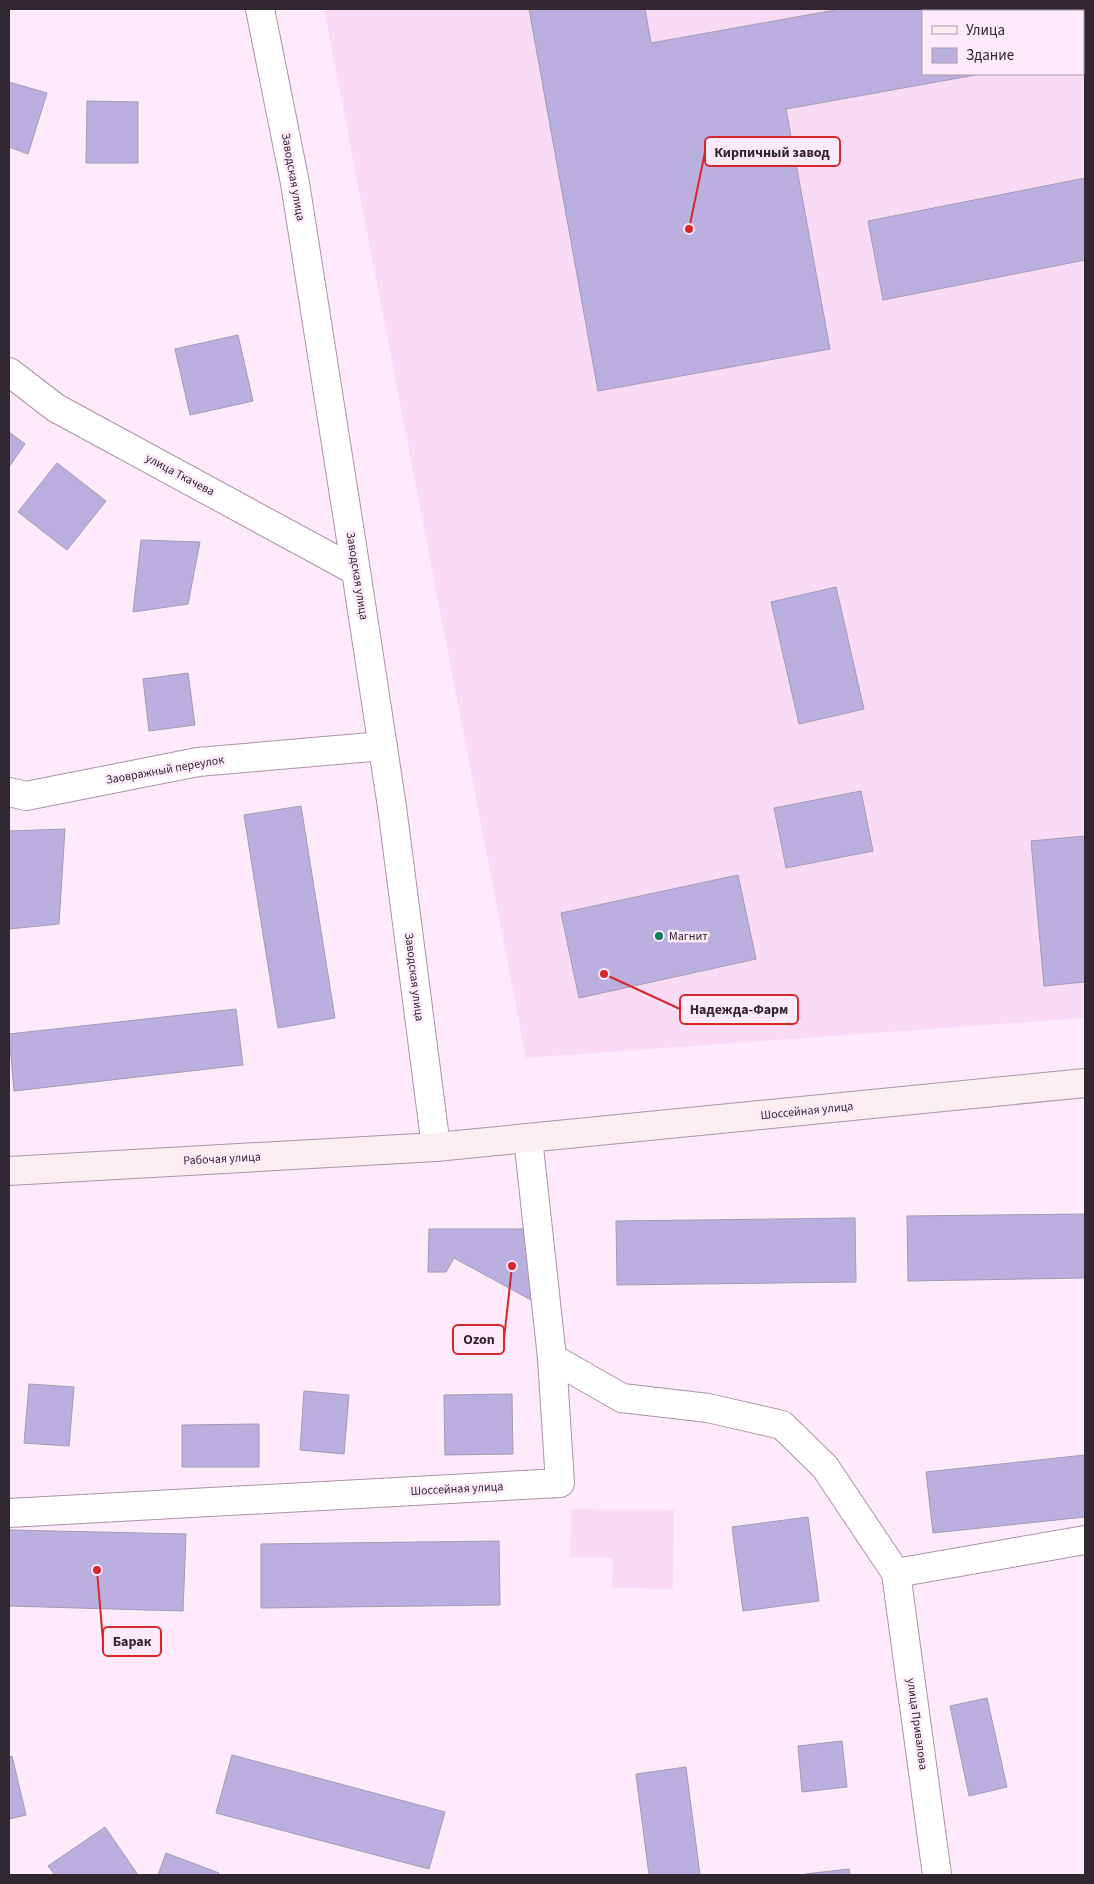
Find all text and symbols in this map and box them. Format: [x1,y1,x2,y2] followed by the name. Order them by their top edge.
[922,10,1084,75] legend
[966,20,1005,41] text: Улица
[966,45,1014,66] text: Здание
[277,132,309,222] street label: Заводская улица
[705,137,840,166] callout: Кирпичный завод
[714,143,831,163] text: Кирпичный завод
[143,450,217,500] street label: улица Ткачева
[342,531,372,621] street label: Заводская улица
[105,751,225,789] street label: Заовражный переулок
[669,928,708,945] place label: Магнит
[653,930,665,942] marker: Магнит
[400,932,428,1022] street label: Заводская улица
[680,995,798,1024] callout: Надежда-Фарм
[690,1000,788,1020] text: Надежда-Фарм
[760,1098,854,1124] street label: Шоссейная улица
[183,1148,261,1170] street label: Рабочая улица
[453,1325,504,1354] callout: Ozon
[463,1330,495,1350] text: Ozon
[410,1478,504,1500] street label: Шоссейная улица
[103,1627,161,1656] callout: Барак
[113,1632,152,1652] text: Барак
[902,1677,932,1771] street label: улица Привалова

